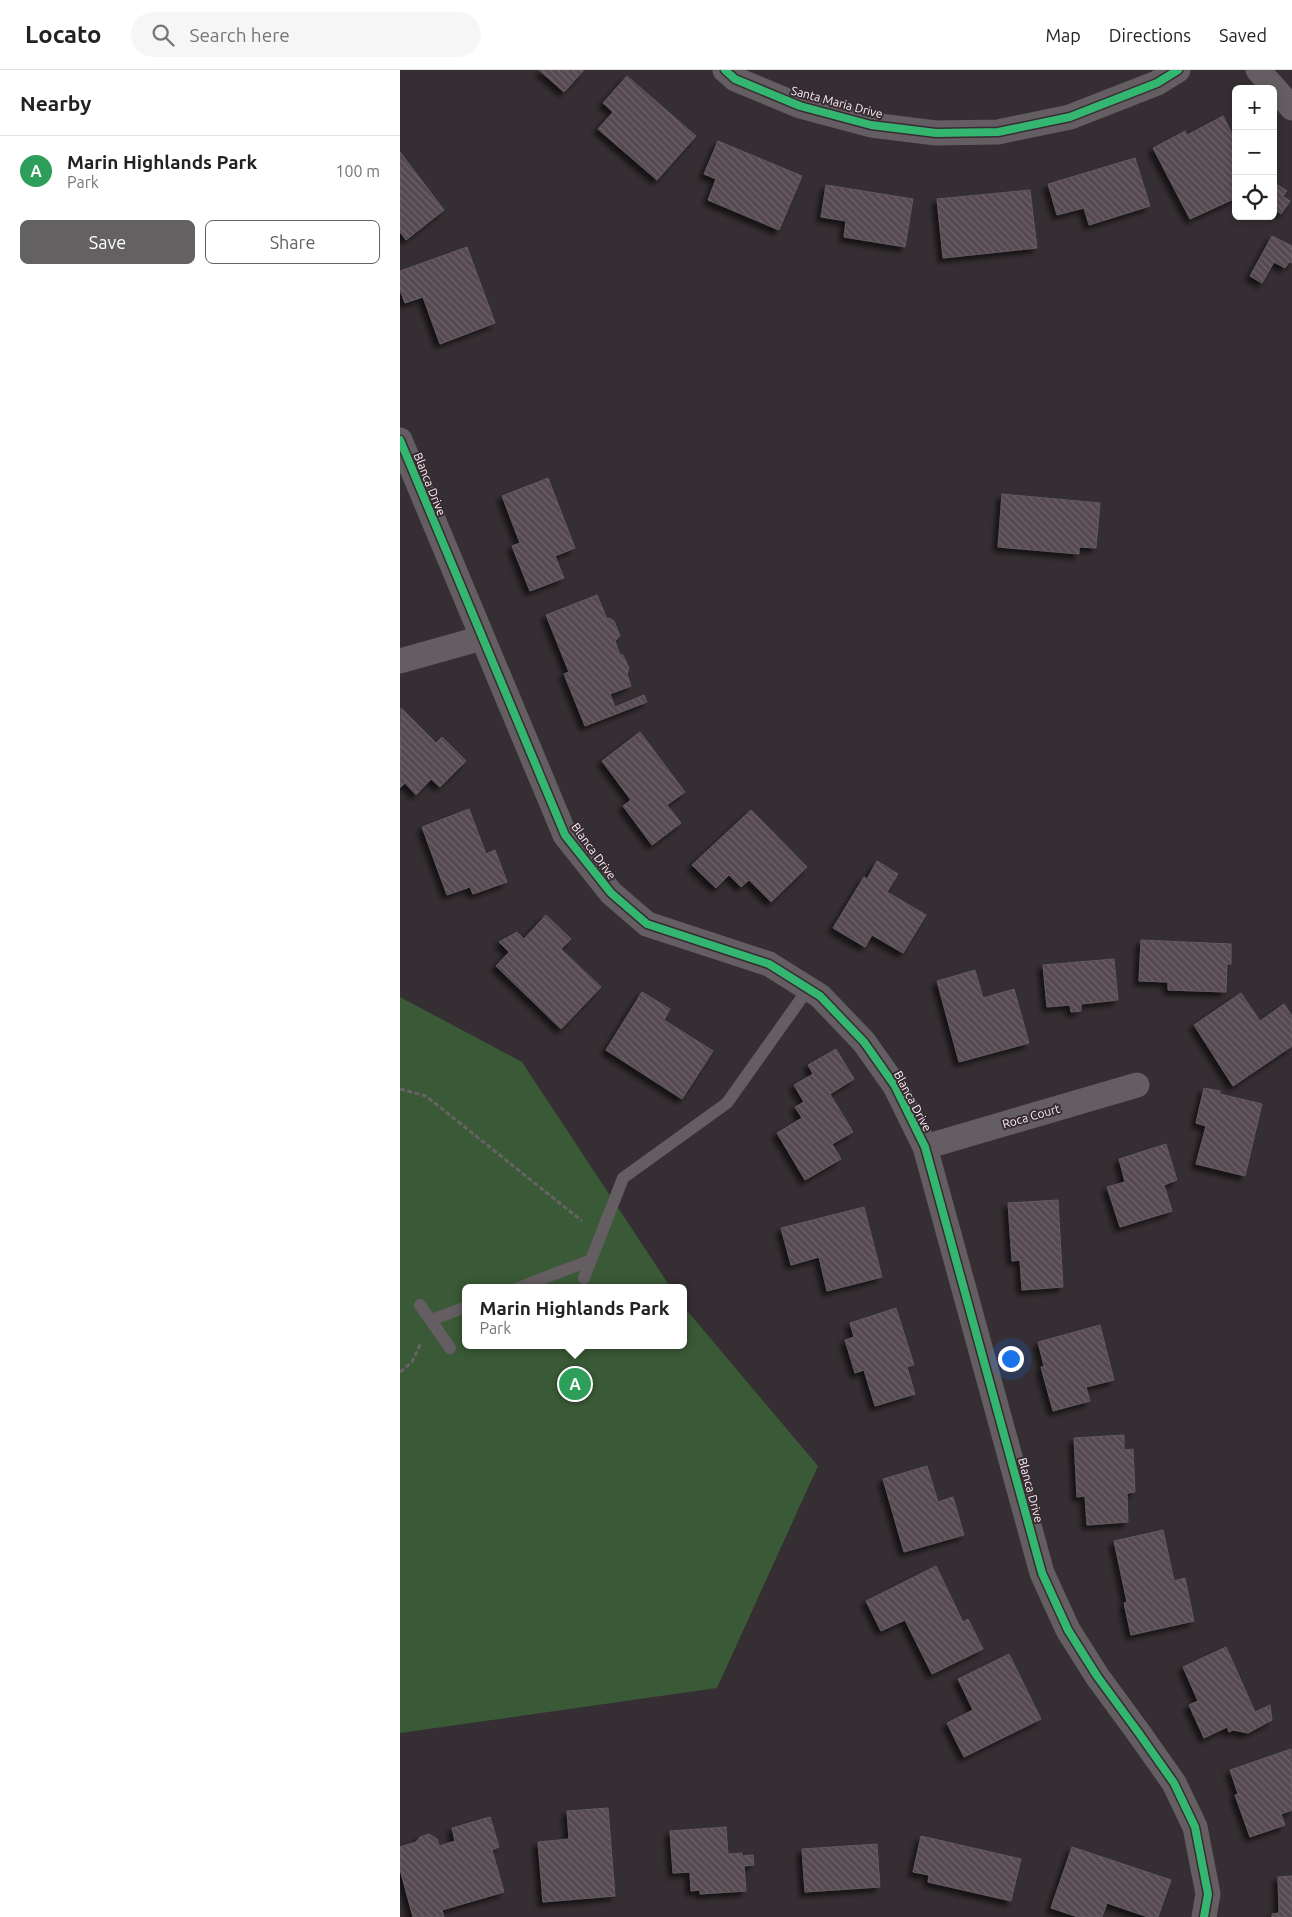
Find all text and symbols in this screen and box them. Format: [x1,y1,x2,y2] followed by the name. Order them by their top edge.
[131,12,481,57] search box
[25,21,101,48] text: Locato
[149,21,177,49] icon: search
[189,24,290,46] text: Search here
[1045,25,1081,45] text: Map
[1109,25,1191,45] text: Directions
[1219,25,1267,45] text: Saved
[790,84,884,120] street label: Santa Maria Drive
[1232,85,1277,220] map controls
[1232,85,1277,130] button: +
[20,91,91,115] text: Nearby
[1232,130,1277,175] button: −
[67,151,257,173] text: Marin Highlands Park
[30,162,42,180] text: A
[335,162,380,180] text: 100 m
[67,173,99,191] text: Park
[1232,175,1277,220] button: locate
[20,220,195,264] button: Save
[205,220,380,264] button: Share
[411,451,449,517] street label: Blanca Drive
[569,820,619,882] street label: Blanca Drive
[892,1069,934,1133] street label: Blanca Drive
[1001,1101,1062,1130] street label: Roca Court
[462,1284,687,1349] popup
[479,1297,670,1319] text: Marin Highlands Park
[479,1319,511,1337] text: Park
[998,1346,1024,1372] your location
[559,1365,591,1403] pin: A
[1016,1456,1046,1524] street label: Blanca Drive

